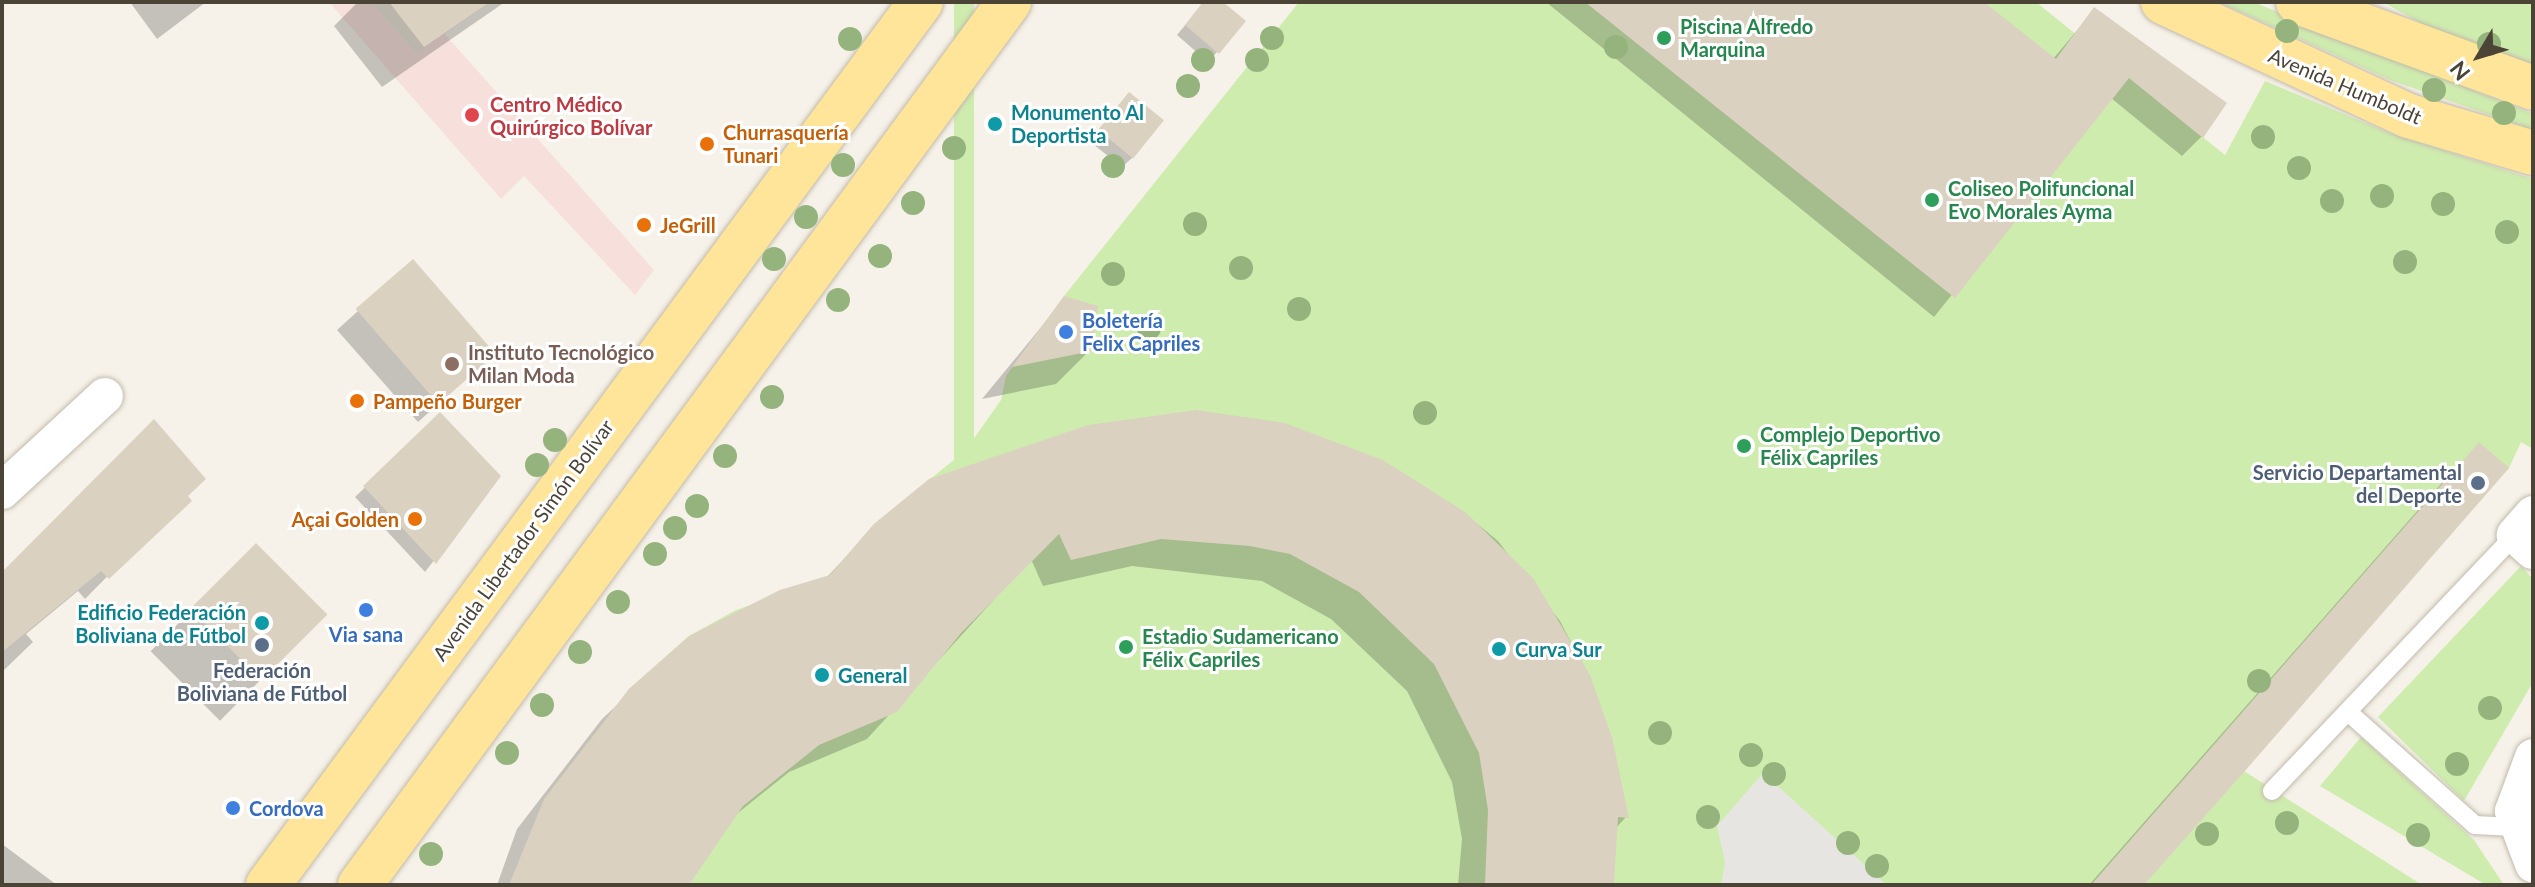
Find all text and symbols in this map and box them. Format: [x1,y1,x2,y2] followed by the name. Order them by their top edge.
[1680,14,1814,61] place label: Piscina Alfredo Marquina
[2439,16,2519,96] north arrow
[1655,29,1673,47] marker: Piscina Alfredo Marquina
[2265,43,2425,129] street label: Avenida Humboldt
[2444,56,2476,86] text: N
[490,92,652,139] place label: Centro Médico Quirúrgico Bolívar
[1011,100,1145,147] place label: Monumento Al Deportista
[461,104,483,126] marker: Centro Médico Quirúrgico Bolívar
[986,115,1004,133] marker: Monumento Al Deportista
[723,120,849,167] place label: Churrasquería Tunari
[698,135,716,153] marker: Churrasquería Tunari
[1948,176,2134,223] place label: Coliseo Polifuncional Evo Morales Ayma
[1923,191,1941,209] marker: Coliseo Polifuncional Evo Morales Ayma
[660,213,716,237] place label: JeGrill
[635,216,653,234] marker: JeGrill
[1082,308,1200,355] place label: Boletería Felix Capriles
[1057,323,1075,341] marker: Boletería Felix Capriles
[468,340,655,387] place label: Instituto Tecnológico Milan Moda
[443,355,461,373] marker: Instituto Tecnológico Milan Moda
[373,389,522,413] place label: Pampeño Burger
[348,392,366,410] marker: Pampeño Burger
[427,415,619,665] street label: Avenida Libertador Simón Bolívar
[1760,422,1940,469] place label: Complejo Deportivo Félix Capriles
[1735,437,1753,455] marker: Complejo Deportivo Félix Capriles
[2253,460,2462,507] place label: Servicio Departamental del Deporte
[2469,474,2487,492] marker: Servicio Departamental del Deporte
[291,507,399,531] place label: Açai Golden
[406,510,424,528] marker: Açai Golden
[75,600,246,647] place label: Edificio Federación Boliviana de Fútbol
[357,601,375,619] marker: Via sana
[253,614,271,632] marker: Edificio Federación Boliviana de Fútbol
[329,622,403,646] place label: Via sana
[1142,624,1339,671] place label: Estadio Sudamericano Félix Capriles
[253,636,271,654] marker: Federación Boliviana de Fútbol
[1515,637,1602,661] place label: Curva Sur
[1117,638,1135,656] marker: Estadio Sudamericano Félix Capriles
[1490,640,1508,658] marker: Curva Sur
[177,658,347,705] place label: Federación Boliviana de Fútbol
[838,663,907,687] place label: General
[813,666,831,684] marker: General
[249,796,324,820] place label: Cordova
[224,799,242,817] marker: Cordova

